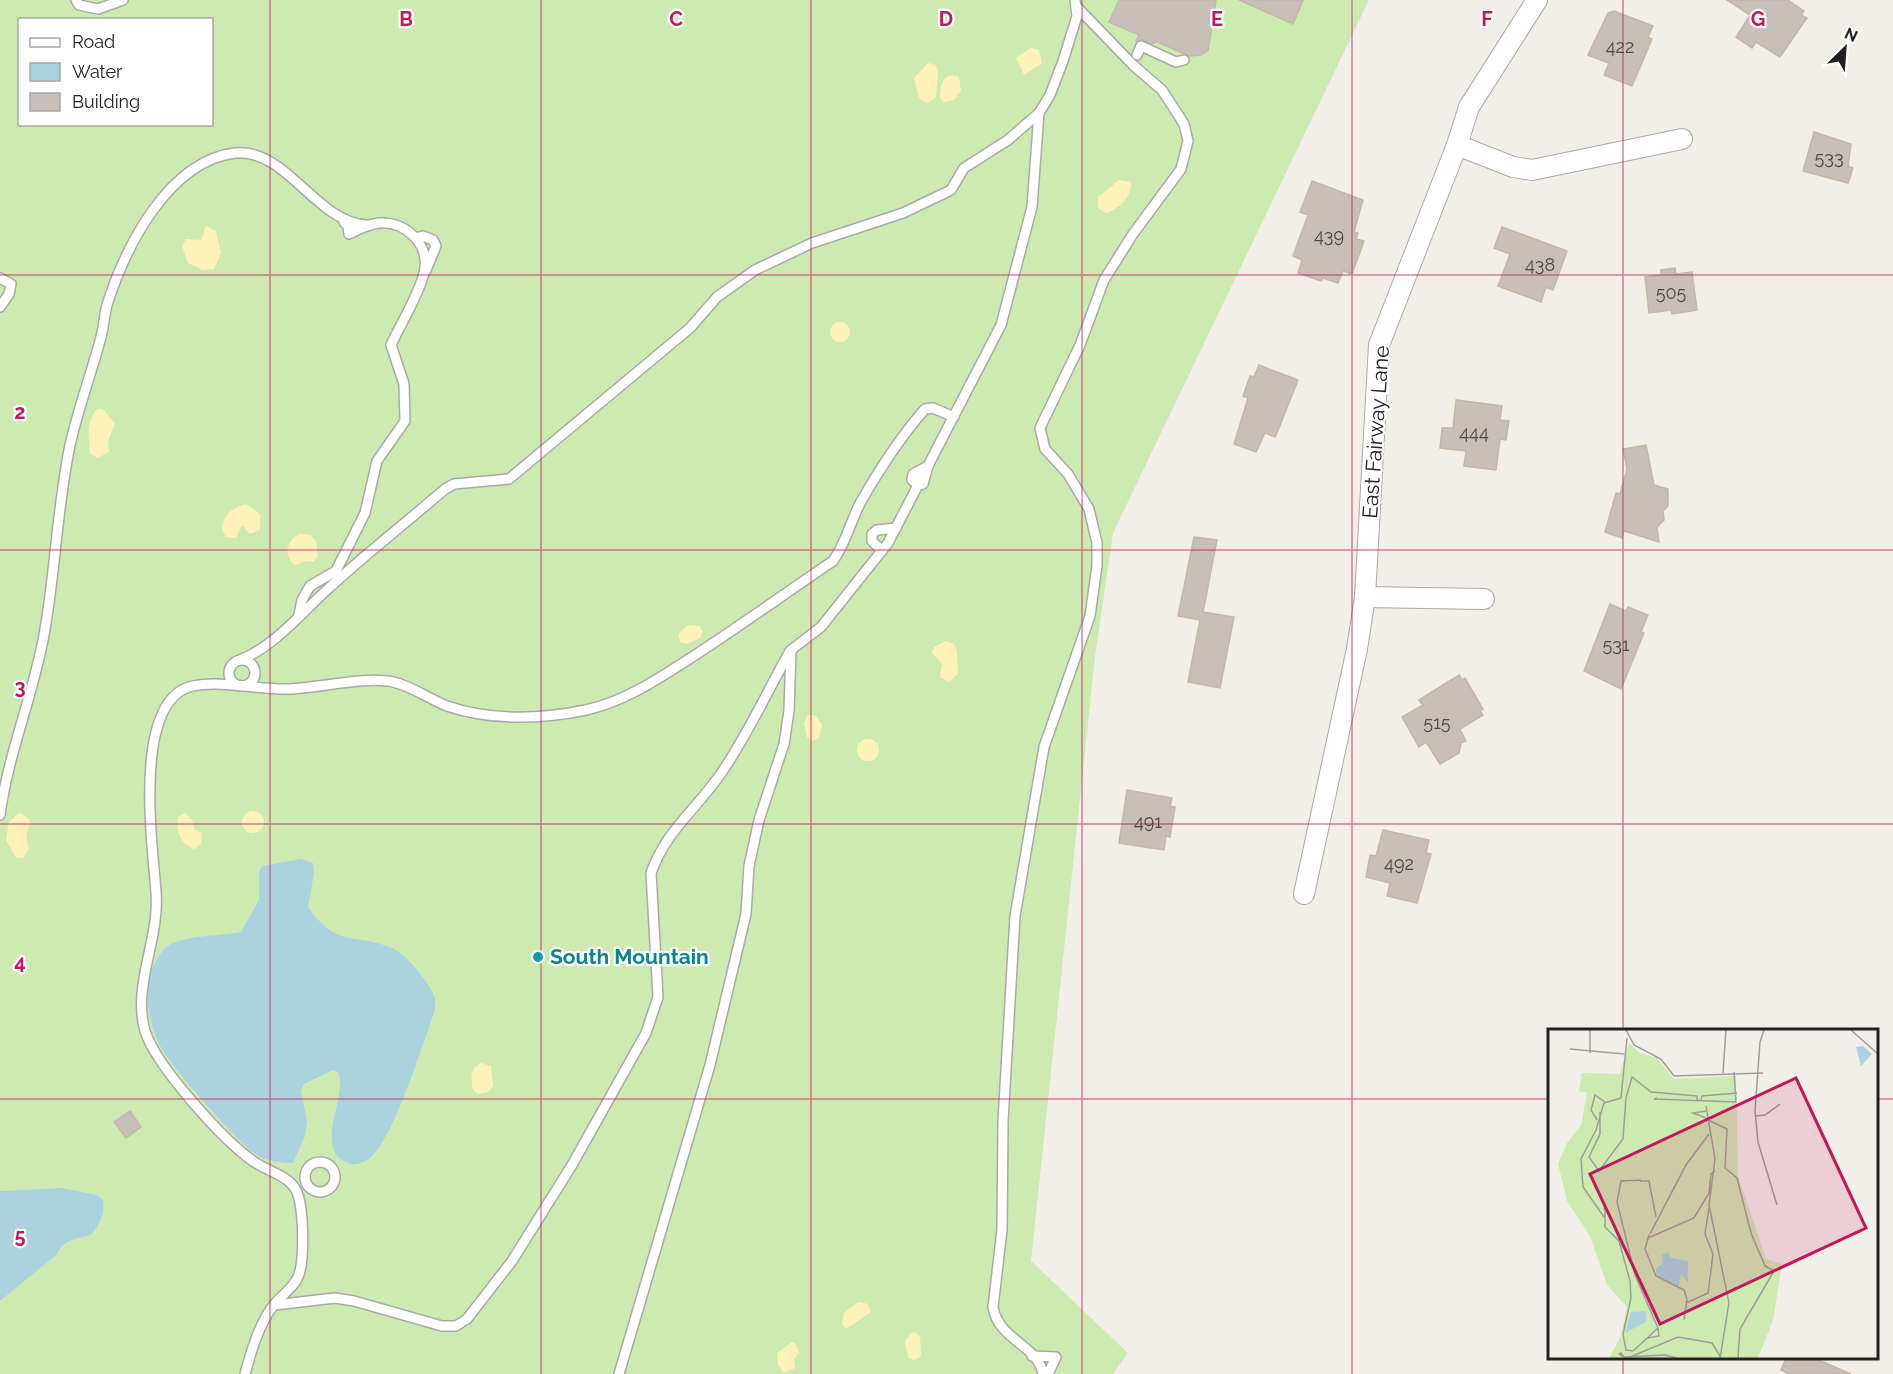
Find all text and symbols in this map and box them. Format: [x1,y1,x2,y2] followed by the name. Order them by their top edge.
[399,7,413,31] text: B
[669,7,683,31] text: C
[939,7,953,31] text: D
[1211,7,1223,31] text: E
[1481,7,1493,31] text: F
[1751,7,1765,31] text: G
[18,18,213,126] legend
[1815,18,1875,78] north arrow
[1842,24,1861,46] text: N
[72,31,115,52] text: Road
[1606,36,1634,57] house number: 422
[72,61,123,82] text: Water
[72,91,140,112] text: Building
[1814,147,1844,168] house number: 533
[1314,225,1344,246] house number: 439
[1525,254,1555,275] house number: 438
[1656,282,1687,303] house number: 505
[1357,345,1394,519] street label: East Fairway Lane
[14,400,26,424] text: 2
[1459,422,1489,443] house number: 444
[1602,634,1630,655] house number: 531
[14,675,26,699] text: 3
[1423,712,1451,733] house number: 515
[1134,811,1162,832] house number: 491
[1384,853,1414,874] house number: 492
[550,944,709,969] place label: South Mountain
[14,950,26,974] text: 4
[531,950,545,964] marker: South Mountain
[1548,1029,1878,1359] inset map
[14,1224,26,1248] text: 5

